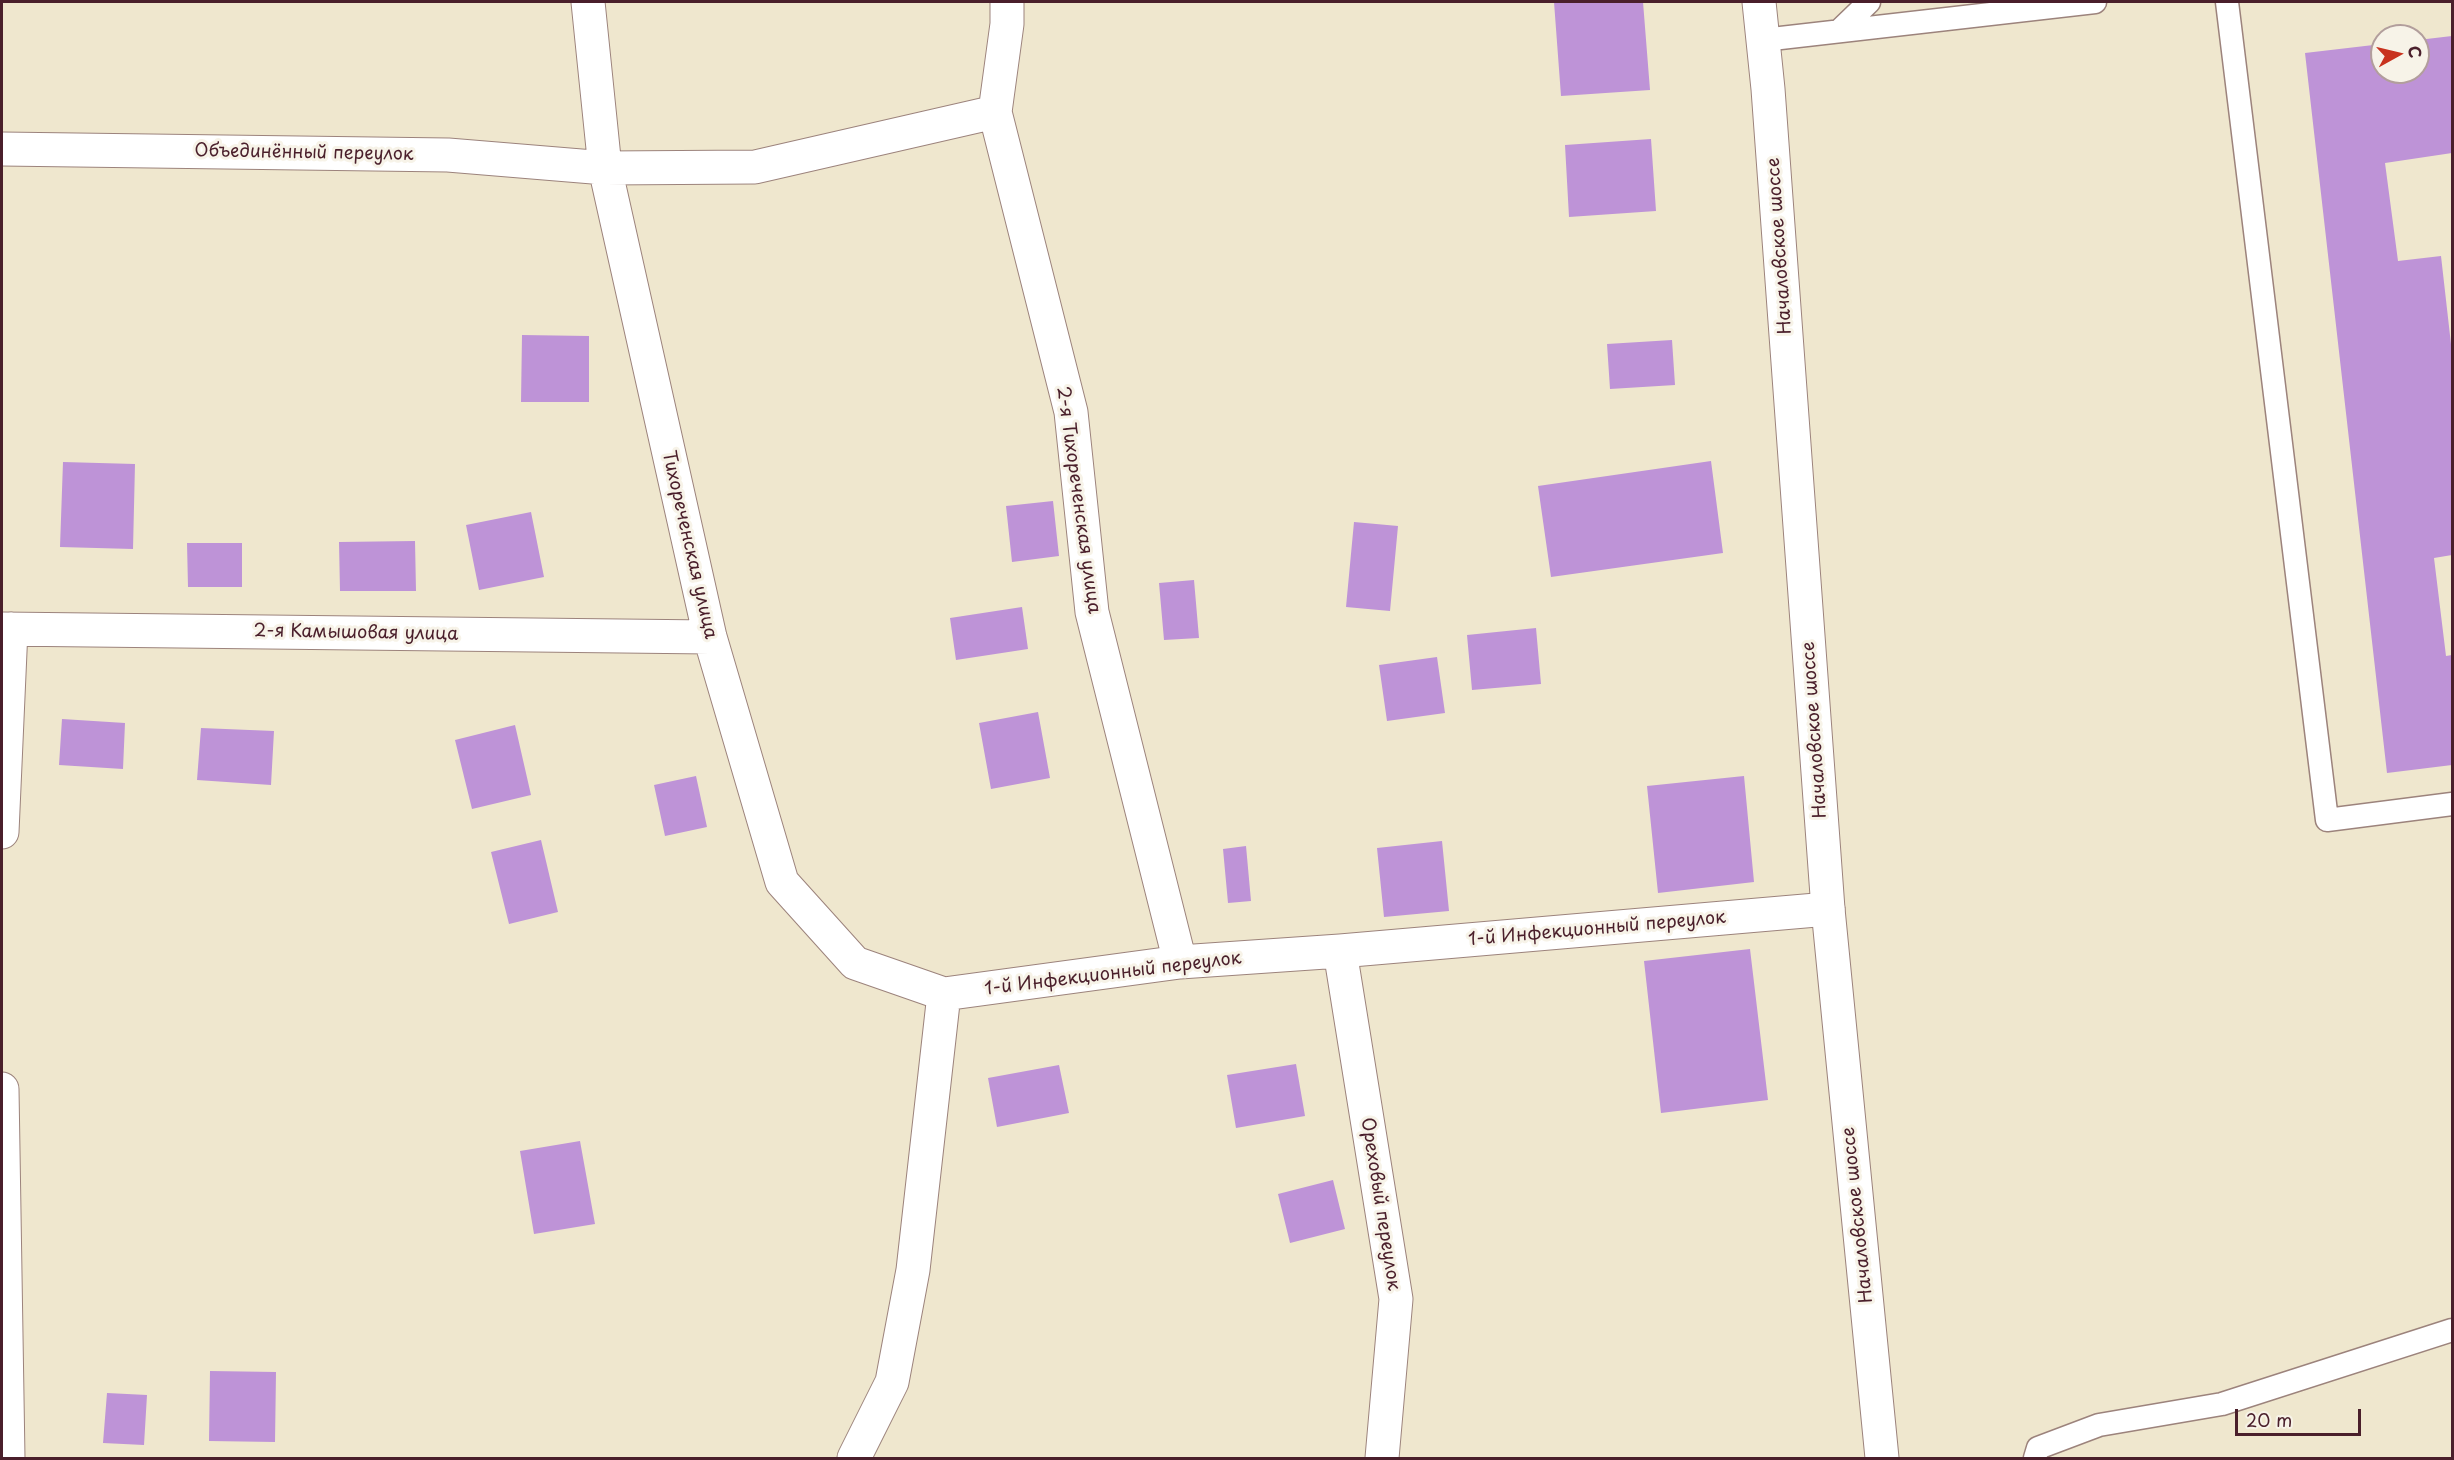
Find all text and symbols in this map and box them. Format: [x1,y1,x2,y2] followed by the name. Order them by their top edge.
[2370,24,2430,84] north arrow
[2403,44,2429,59] text: С
[194,140,414,166] street label: Объединённый переулок
[1763,157,1797,335] street label: Началовское шоссе
[1051,385,1105,615] street label: 2-я Тихореченская улица
[657,449,721,641] street label: Тихореченская улица
[253,620,459,646] street label: 2-я Камышовая улица
[1798,641,1832,819] street label: Началовское шоссе
[1467,907,1727,951] street label: 1-й Инфекционный переулок
[983,948,1243,1000] street label: 1-й Инфекционный переулок
[1356,1116,1404,1292] street label: Ореховый переулок
[1838,1126,1878,1304] street label: Началовское шоссе
[2238,1397,2364,1435] scale bar
[2246,1406,2292,1433] text: 20 m

